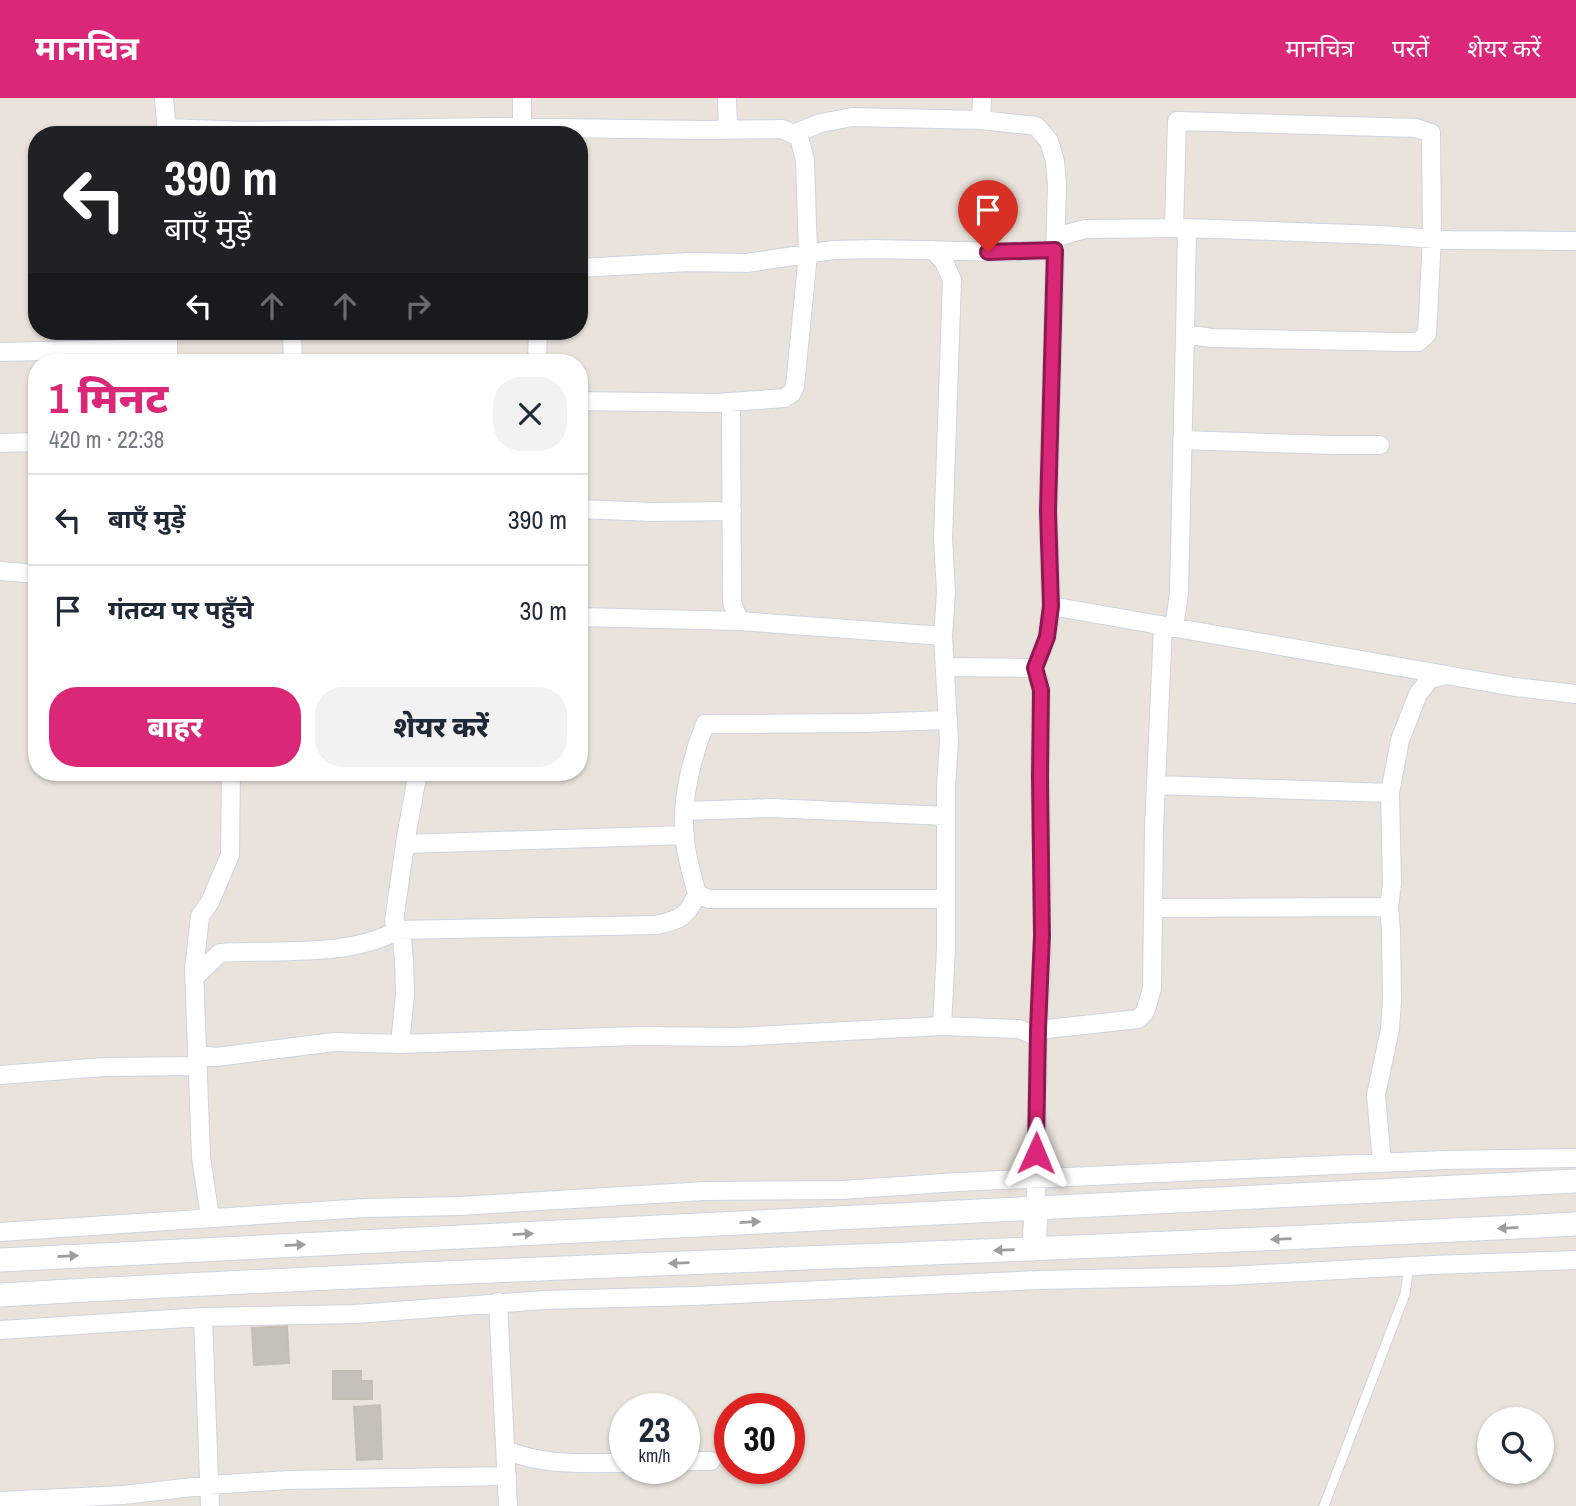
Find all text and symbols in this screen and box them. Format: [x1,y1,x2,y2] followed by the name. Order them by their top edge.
[35,26,139,70] text: मानचित्र
[1285,32,1354,64] text: मानचित्र
[1392,32,1429,64] text: परतें
[1467,32,1541,64] text: शेयर करें
[164,144,278,210] text: 390 m
[49,154,140,245] icon: left
[958,180,1018,252] pin
[969,191,1007,229] icon: arrive
[164,207,252,250] text: बाएँ मुड़ें
[180,287,218,325] icon: left
[253,287,291,325] icon: ahead
[326,287,364,325] icon: ahead
[399,287,437,325] icon: right
[49,370,168,426] text: 1 मिनट
[493,377,567,451] button: close
[49,424,164,455] text: 420 m · 22:38
[49,501,87,539] icon: left
[108,501,185,536] text: बाएँ मुड़ें
[508,502,567,537] text: 390 m
[49,592,87,630] icon: arrive
[108,592,254,627] text: गंतव्य पर पहुँचे
[520,593,567,628] text: 30 m
[49,687,301,767] button: बाहर
[315,687,567,767] button: शेयर करें
[999,1116,1073,1190] position arrow
[739,1217,761,1228] one-way arrow
[1497,1222,1519,1233] one-way arrow
[512,1228,534,1239] one-way arrow
[1269,1233,1291,1244] one-way arrow
[285,1239,307,1250] one-way arrow
[993,1245,1015,1256] one-way arrow
[57,1251,79,1262] one-way arrow
[668,1258,690,1269] one-way arrow
[714,1393,805,1484] speed limit sign: 30
[639,1406,670,1453] text: 23
[1477,1407,1554,1484] map controls
[1477,1407,1554,1484] button: search
[639,1443,671,1468] text: km/h

